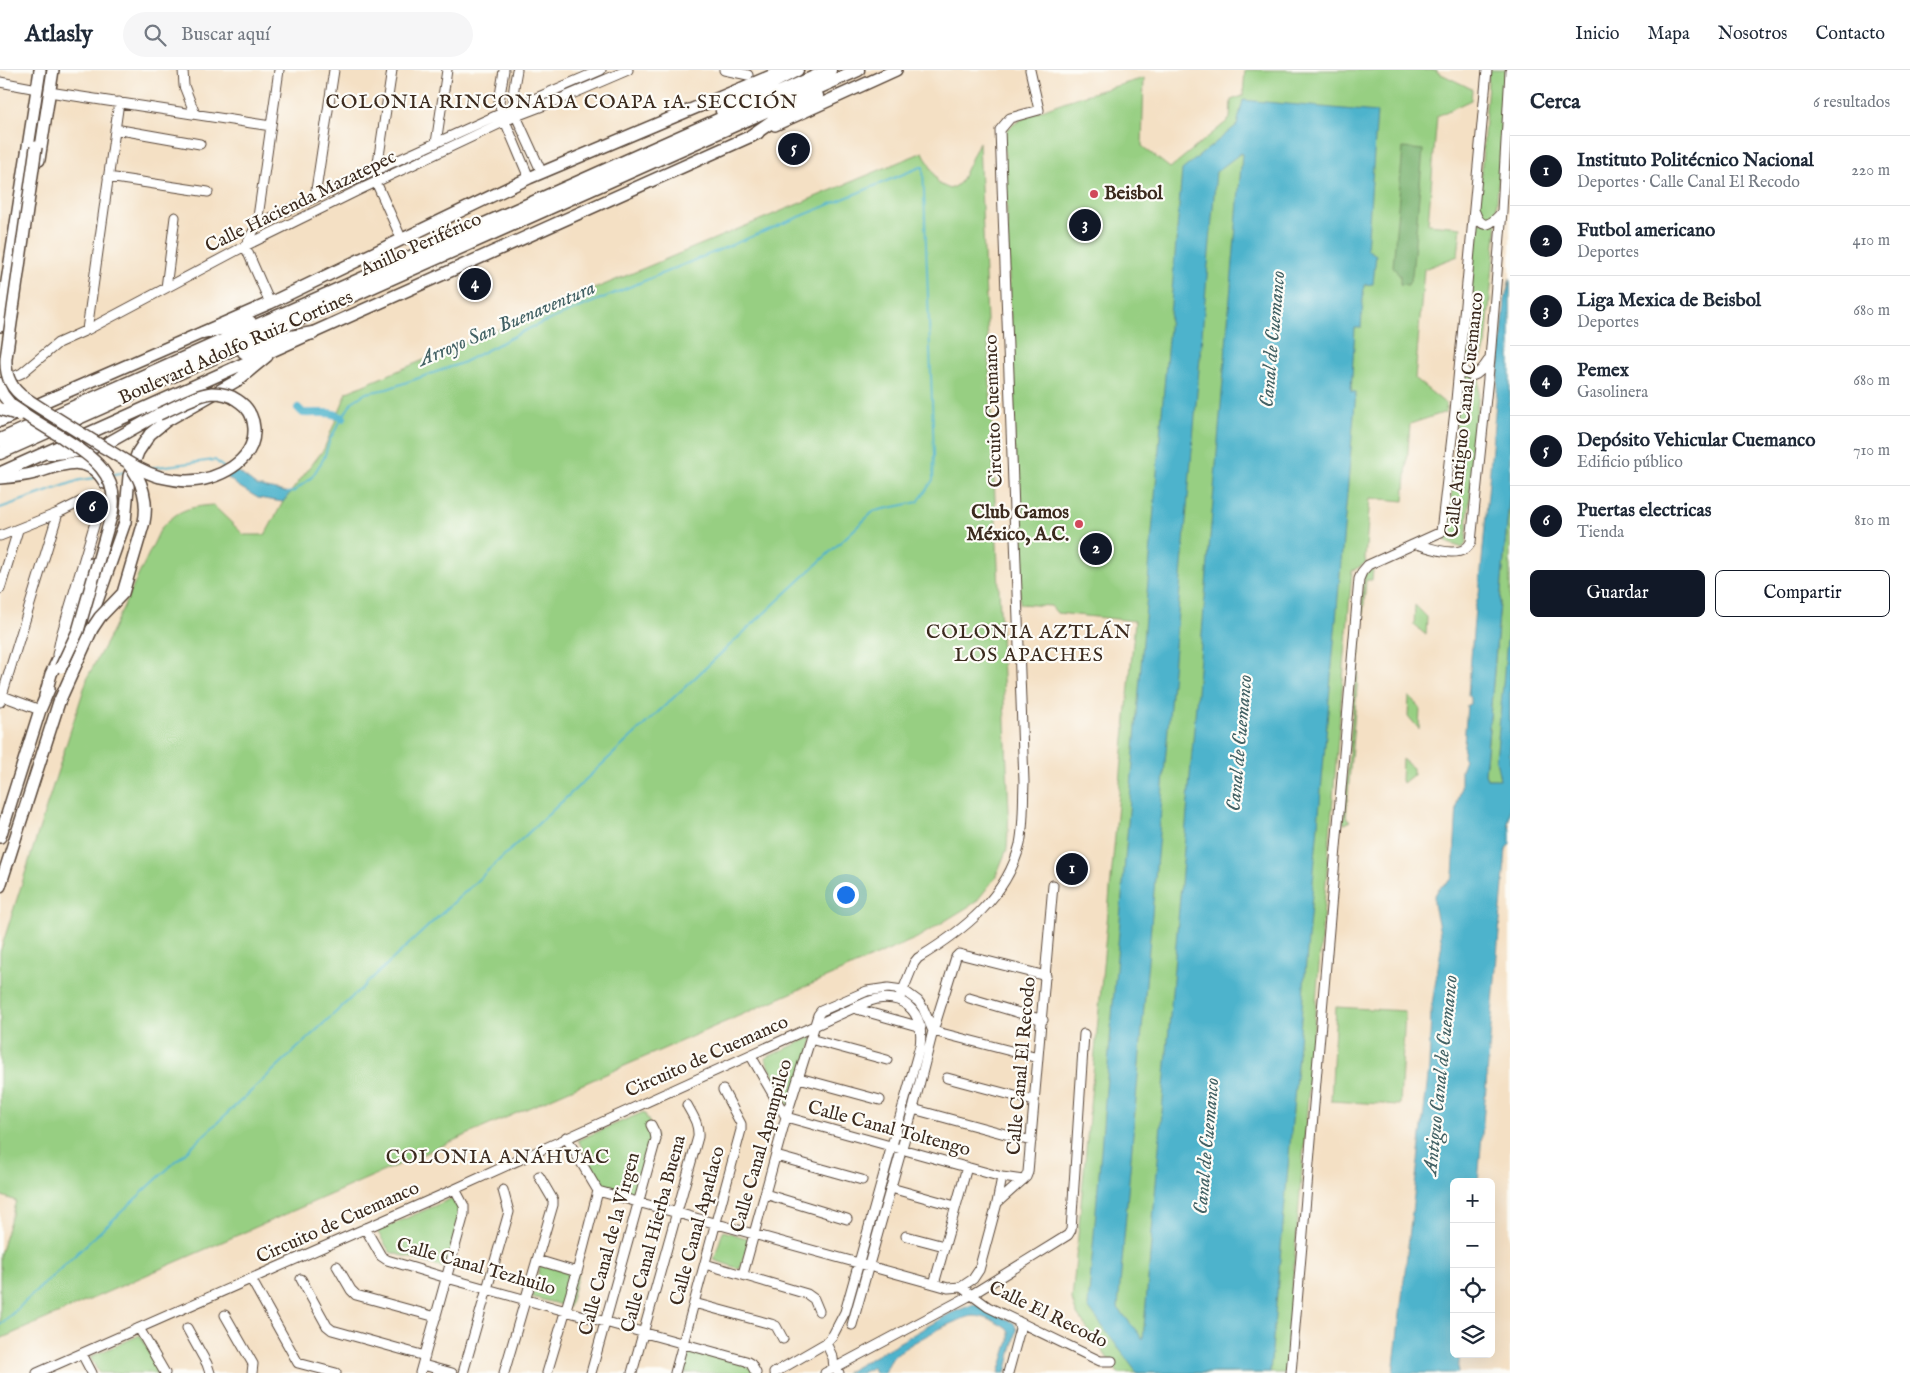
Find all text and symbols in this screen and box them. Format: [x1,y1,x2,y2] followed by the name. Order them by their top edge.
[123,12,473,57] search box
[25,19,93,50] text: Atlasly
[141,21,169,49] icon: search
[181,23,270,47] text: Buscar aquí
[1575,23,1620,46] text: Inicio
[1648,23,1690,46] text: Mapa
[1718,23,1787,46] text: Nosotros
[1815,23,1885,46] text: Contacto
[1530,89,1580,116] text: Cerca
[326,90,798,115] district label: COLONIA RINCONADA COAPA 1A. SECCIÓN
[1813,93,1890,113] text: 6 resultados
[778,130,810,168] pin: 5
[202,145,400,259] street label: Calle Hacienda Mazatepec
[1577,149,1814,173] text: Instituto Politécnico Nacional
[1543,161,1549,181] text: 1
[1851,161,1890,181] text: 220 m
[1577,173,1800,193] text: Deportes · Calle Canal El Recodo
[1104,182,1163,206] place label: Beisbol
[1088,188,1100,200] marker: Beisbol
[1069,206,1101,244] pin: 3
[356,208,485,283] street label: Anillo Periférico
[1577,219,1715,243] text: Futbol americano
[1542,231,1550,251] text: 2
[1853,231,1890,251] text: 410 m
[1577,243,1639,263] text: Deportes
[459,265,491,303] pin: 4
[1255,270,1291,408] water label: Canal de Cuemanco
[413,275,599,373] water label: Arroyo San Buenaventura
[115,285,357,411] street label: Boulevard Adolfo Ruiz Cortines
[1577,289,1761,313] text: Liga Mexica de Beisbol
[1440,291,1490,539] street label: Calle Antiguo Canal Cuemanco
[1543,301,1549,321] text: 3
[1853,301,1890,321] text: 680 m
[1577,313,1639,333] text: Deportes
[979,334,1009,488] street label: Circuito Cuemanco
[1577,359,1629,383] text: Pemex
[1542,371,1550,391] text: 4
[1853,371,1890,391] text: 680 m
[1577,383,1648,403] text: Gasolinera
[1577,429,1815,453] text: Depósito Vehicular Cuemanco
[1543,441,1549,461] text: 5
[1853,441,1890,461] text: 710 m
[1577,453,1683,473] text: Edificio público
[76,488,108,526] pin: 6
[1577,499,1711,523] text: Puertas electricas
[966,501,1069,547] place label: Club Gamos México, A.C.
[1543,511,1549,531] text: 6
[1854,511,1890,531] text: 810 m
[1073,518,1085,530] marker: Club Gamos México, A.C.
[1577,523,1624,543] text: Tienda
[1080,530,1112,568] pin: 2
[1530,570,1705,617] button: Guardar
[1715,570,1890,617] button: Compartir
[926,620,1132,668] district label: COLONIA AZTLÁN LOS APACHES
[1222,674,1258,812] water label: Canal de Cuemanco
[1056,850,1088,888] pin: 1
[833,882,859,908] your location
[1418,974,1465,1178] water label: Antiguo Canal de Cuemanco
[1002,976,1042,1156] street label: Calle Canal El Recodo
[622,1010,792,1104] street label: Circuito de Cuemanco
[726,1057,798,1235] street label: Calle Canal Apampilco
[1189,1077,1225,1215] water label: Canal de Cuemanco
[805,1096,973,1162] street label: Calle Canal Toltengo
[616,1132,692,1335] street label: Calle Canal Hierba Buena
[665,1144,731,1308] street label: Calle Canal Apatlaco
[386,1145,610,1170] district label: COLONIA ANÁHUAC
[574,1150,646,1338] street label: Calle Canal de la Virgen
[253,1176,423,1270] street label: Circuito de Cuemanco
[1450,1178,1495,1358] map controls
[1450,1178,1495,1223] button: +
[1450,1223,1495,1268] button: −
[394,1233,558,1301] street label: Calle Canal Tezhuilo
[1450,1268,1495,1313] button: locate
[985,1276,1111,1354] street label: Calle El Recodo
[1450,1313,1495,1358] button: layers

